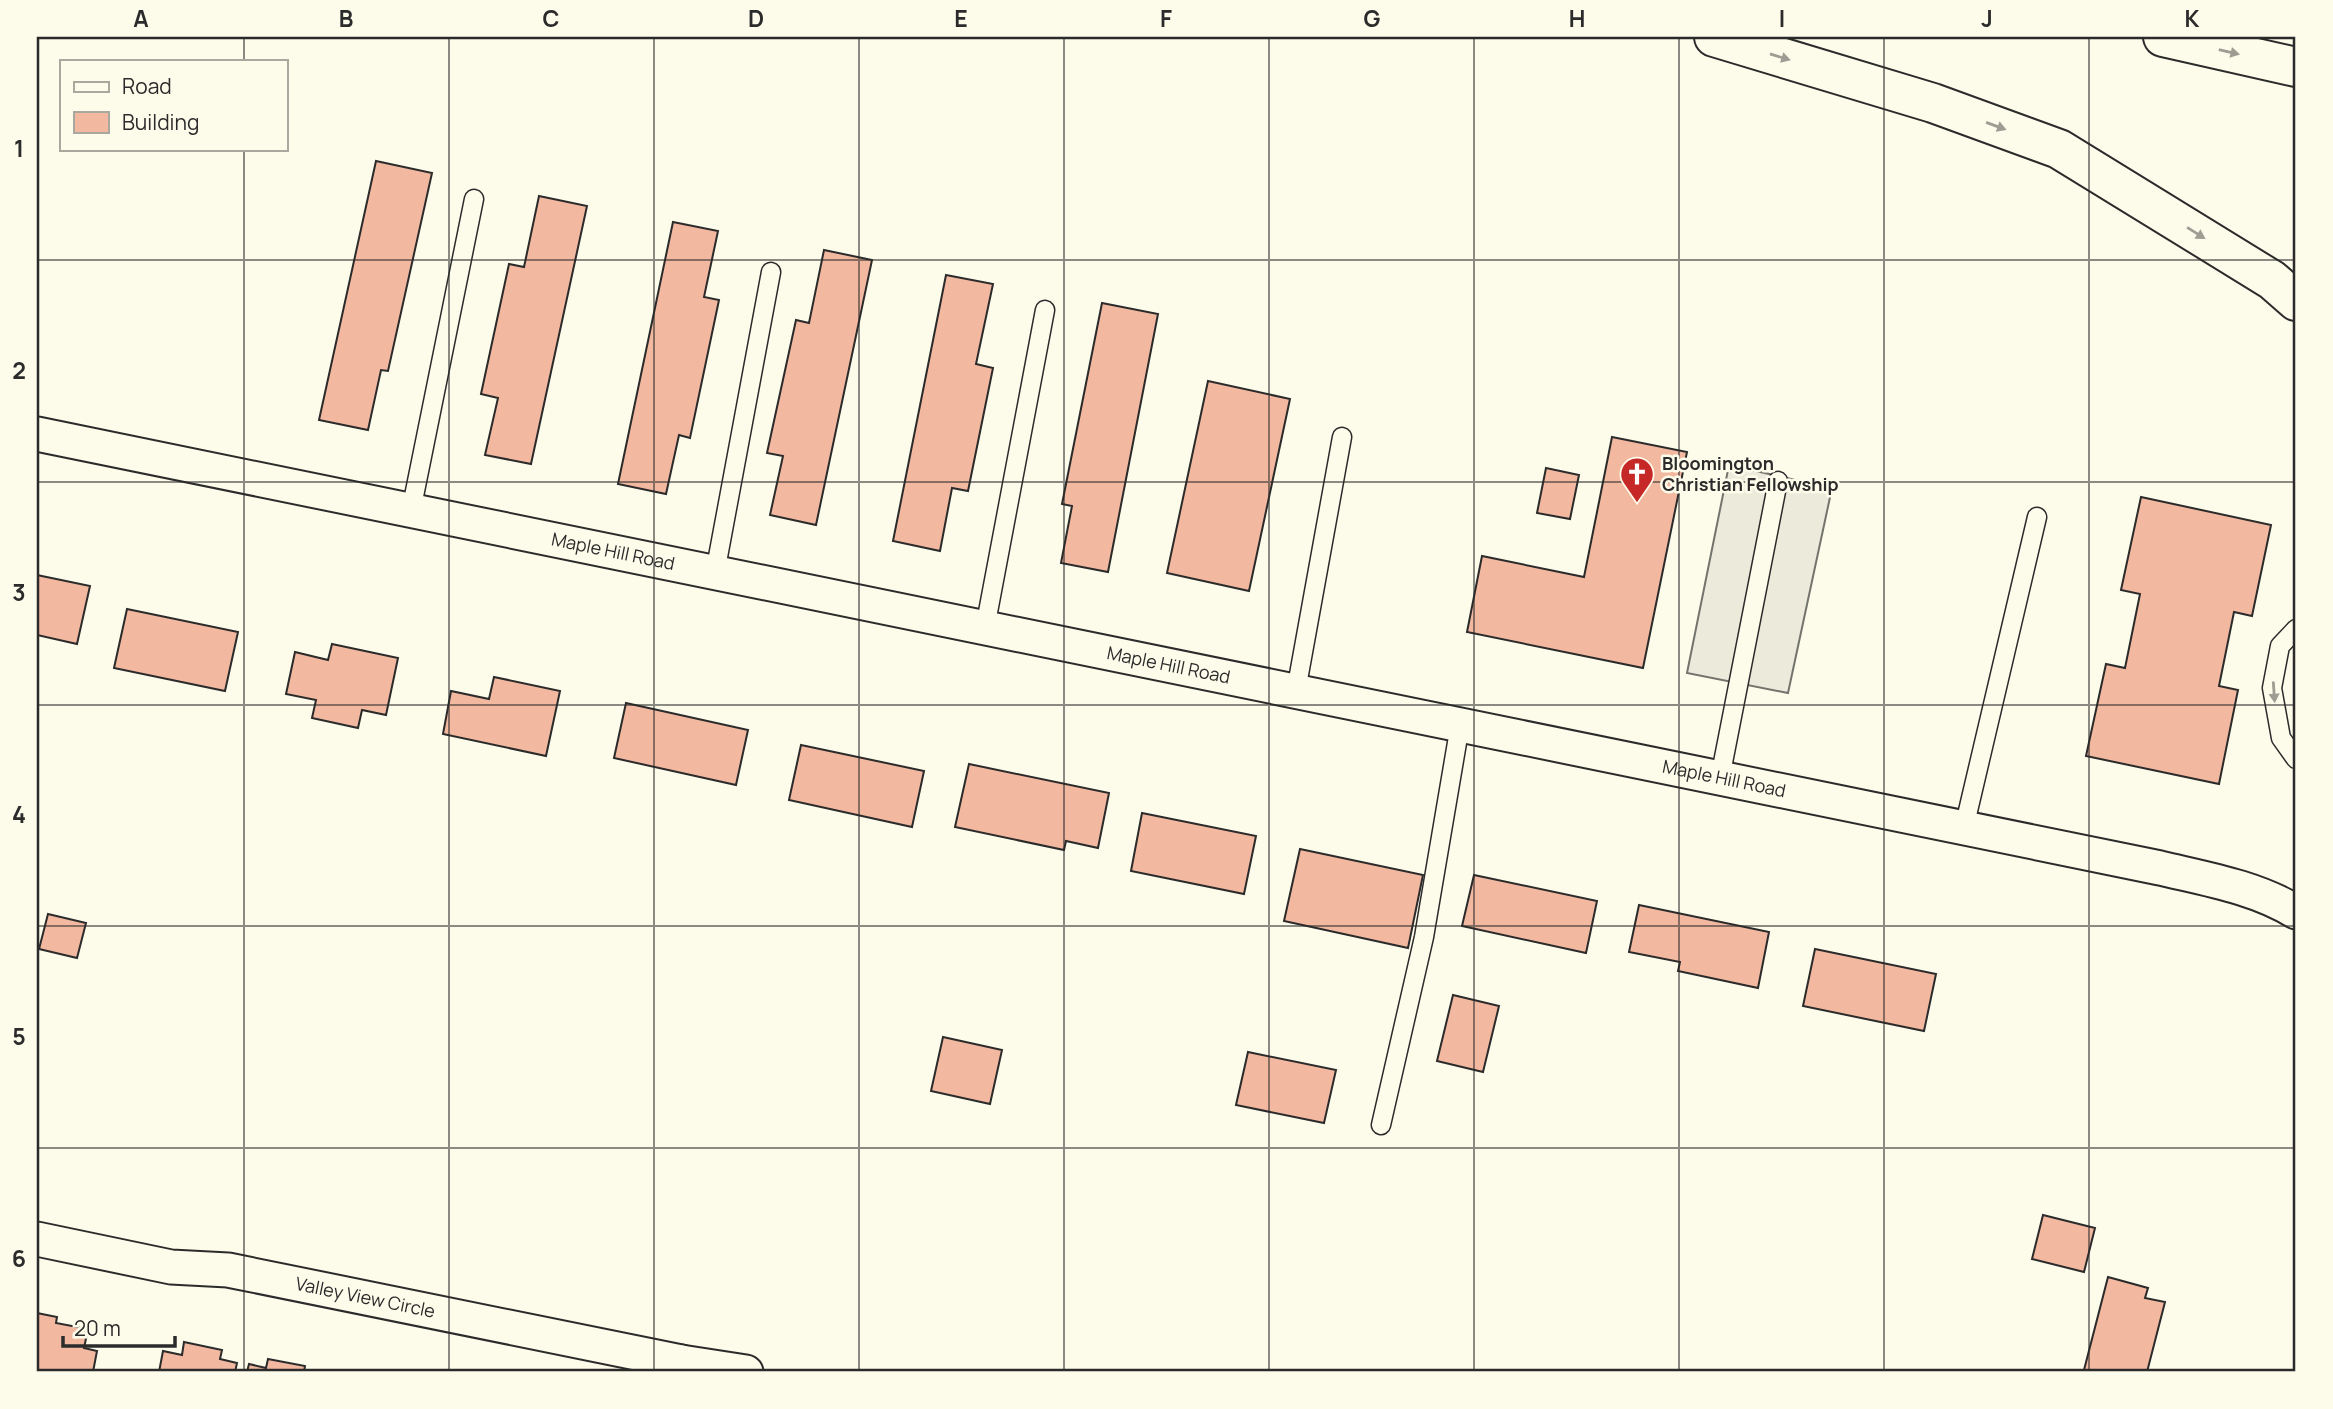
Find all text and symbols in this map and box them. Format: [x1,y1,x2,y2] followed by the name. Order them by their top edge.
[133,2,149,34] text: A
[339,2,353,34] text: B
[543,2,560,34] text: C
[748,2,764,34] text: D
[954,2,968,34] text: E
[1160,2,1172,34] text: F
[1364,2,1381,34] text: G
[1569,2,1585,34] text: H
[1779,2,1785,34] text: I
[1981,2,1993,34] text: J
[2185,2,2200,34] text: K
[2218,46,2240,57] one-way arrow
[1769,52,1790,62] one-way arrow
[60,60,287,150] legend
[122,72,172,100] text: Road
[122,108,199,136] text: Building
[1986,121,2007,132] one-way arrow
[14,132,24,164] text: 1
[2186,227,2205,240] one-way arrow
[12,354,26,386] text: 2
[1662,451,1839,496] place label: Bloomington Christian Fellowship
[1618,455,1656,504] church icon: Bloomington Christian Fellowship
[549,526,677,575] street label: Maple Hill Road
[12,576,26,608] text: 3
[1105,640,1233,689] street label: Maple Hill Road
[2269,681,2280,703] one-way arrow
[1660,754,1788,802] street label: Maple Hill Road
[12,798,26,830] text: 4
[12,1020,26,1052] text: 5
[12,1242,26,1274] text: 6
[293,1271,437,1323] street label: Valley View Circle
[63,1304,175,1348] scale bar
[74,1314,121,1342] text: 20 m

